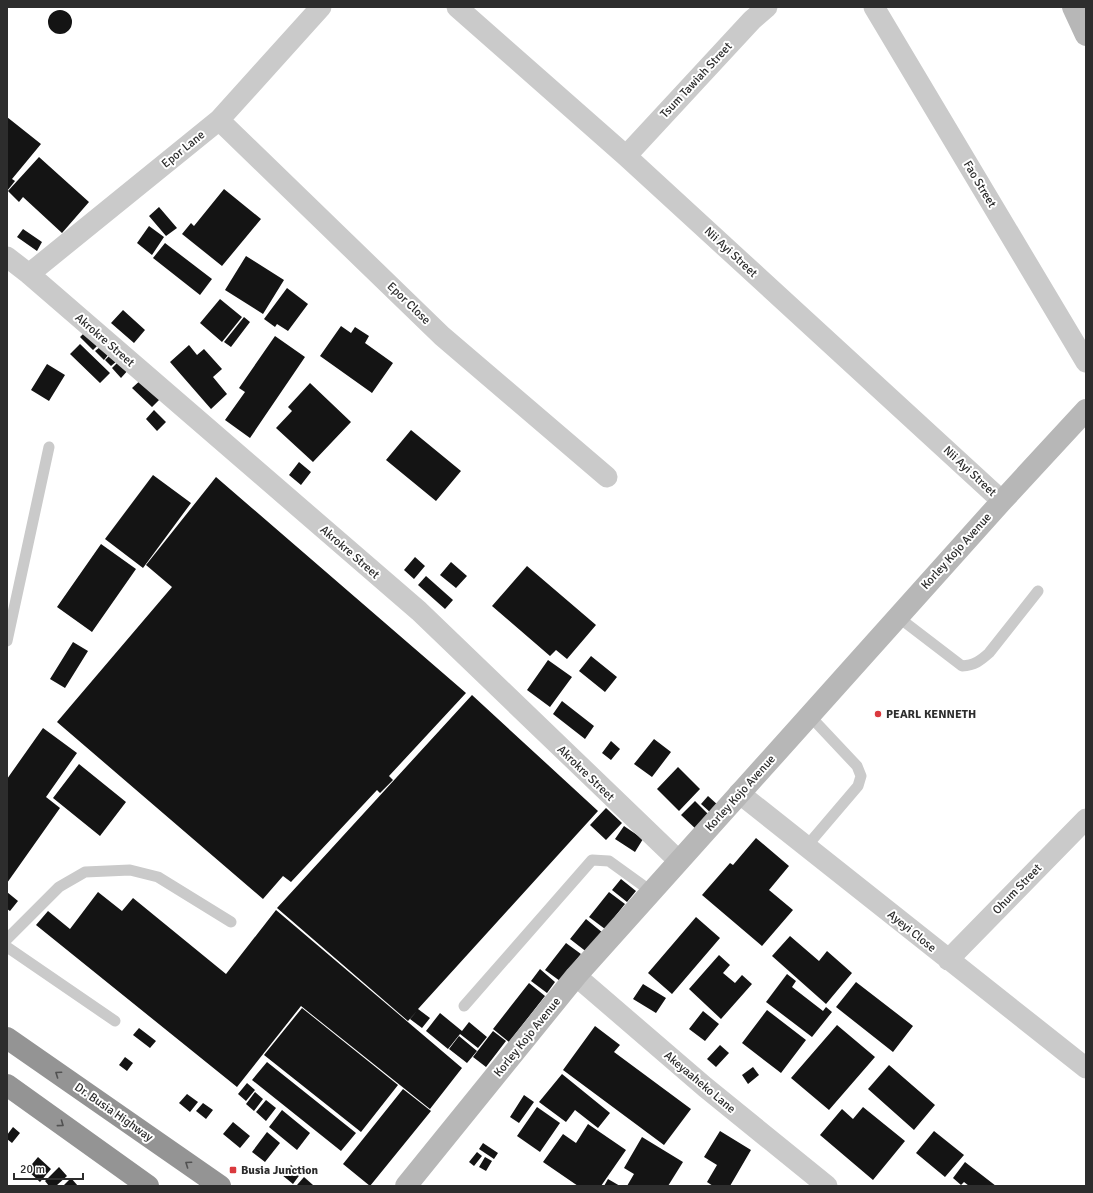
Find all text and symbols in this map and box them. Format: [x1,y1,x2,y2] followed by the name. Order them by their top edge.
[657,39,735,122] street label: Tsum Tawiah Street
[159,127,208,171] street label: Epor Lane
[960,158,999,210] street label: Fao Street
[701,224,760,281] street label: Nii Ayi Street
[384,279,433,328] street label: Epor Close
[72,310,137,370] street label: Akrokre Street
[940,443,999,500] street label: Nii Ayi Street
[918,510,995,593] street label: Korley Kojo Avenue
[317,522,382,582] street label: Akrokre Street
[886,707,976,722] place label: PEARL KENNETH
[873,709,883,719] marker: PEARL KENNETH
[554,742,617,804] street label: Akrokre Street
[702,752,779,835] street label: Korley Kojo Avenue
[990,861,1045,918] street label: Ohum Street
[884,907,939,956] street label: Ayeyi Close
[491,994,564,1080] street label: Korley Kojo Avenue
[661,1048,738,1117] street label: Akeyaaheko Lane
[56,1072,63,1079] one-way arrow
[72,1080,156,1145] street label: Dr. Busia Highway
[57,1119,64,1126] one-way arrow
[14,1155,83,1181] scale bar
[20,1162,45,1177] text: 20 m
[186,1162,193,1169] one-way arrow
[241,1163,319,1178] place label: Busia Junction
[228,1165,238,1175] marker: Busia Junction

